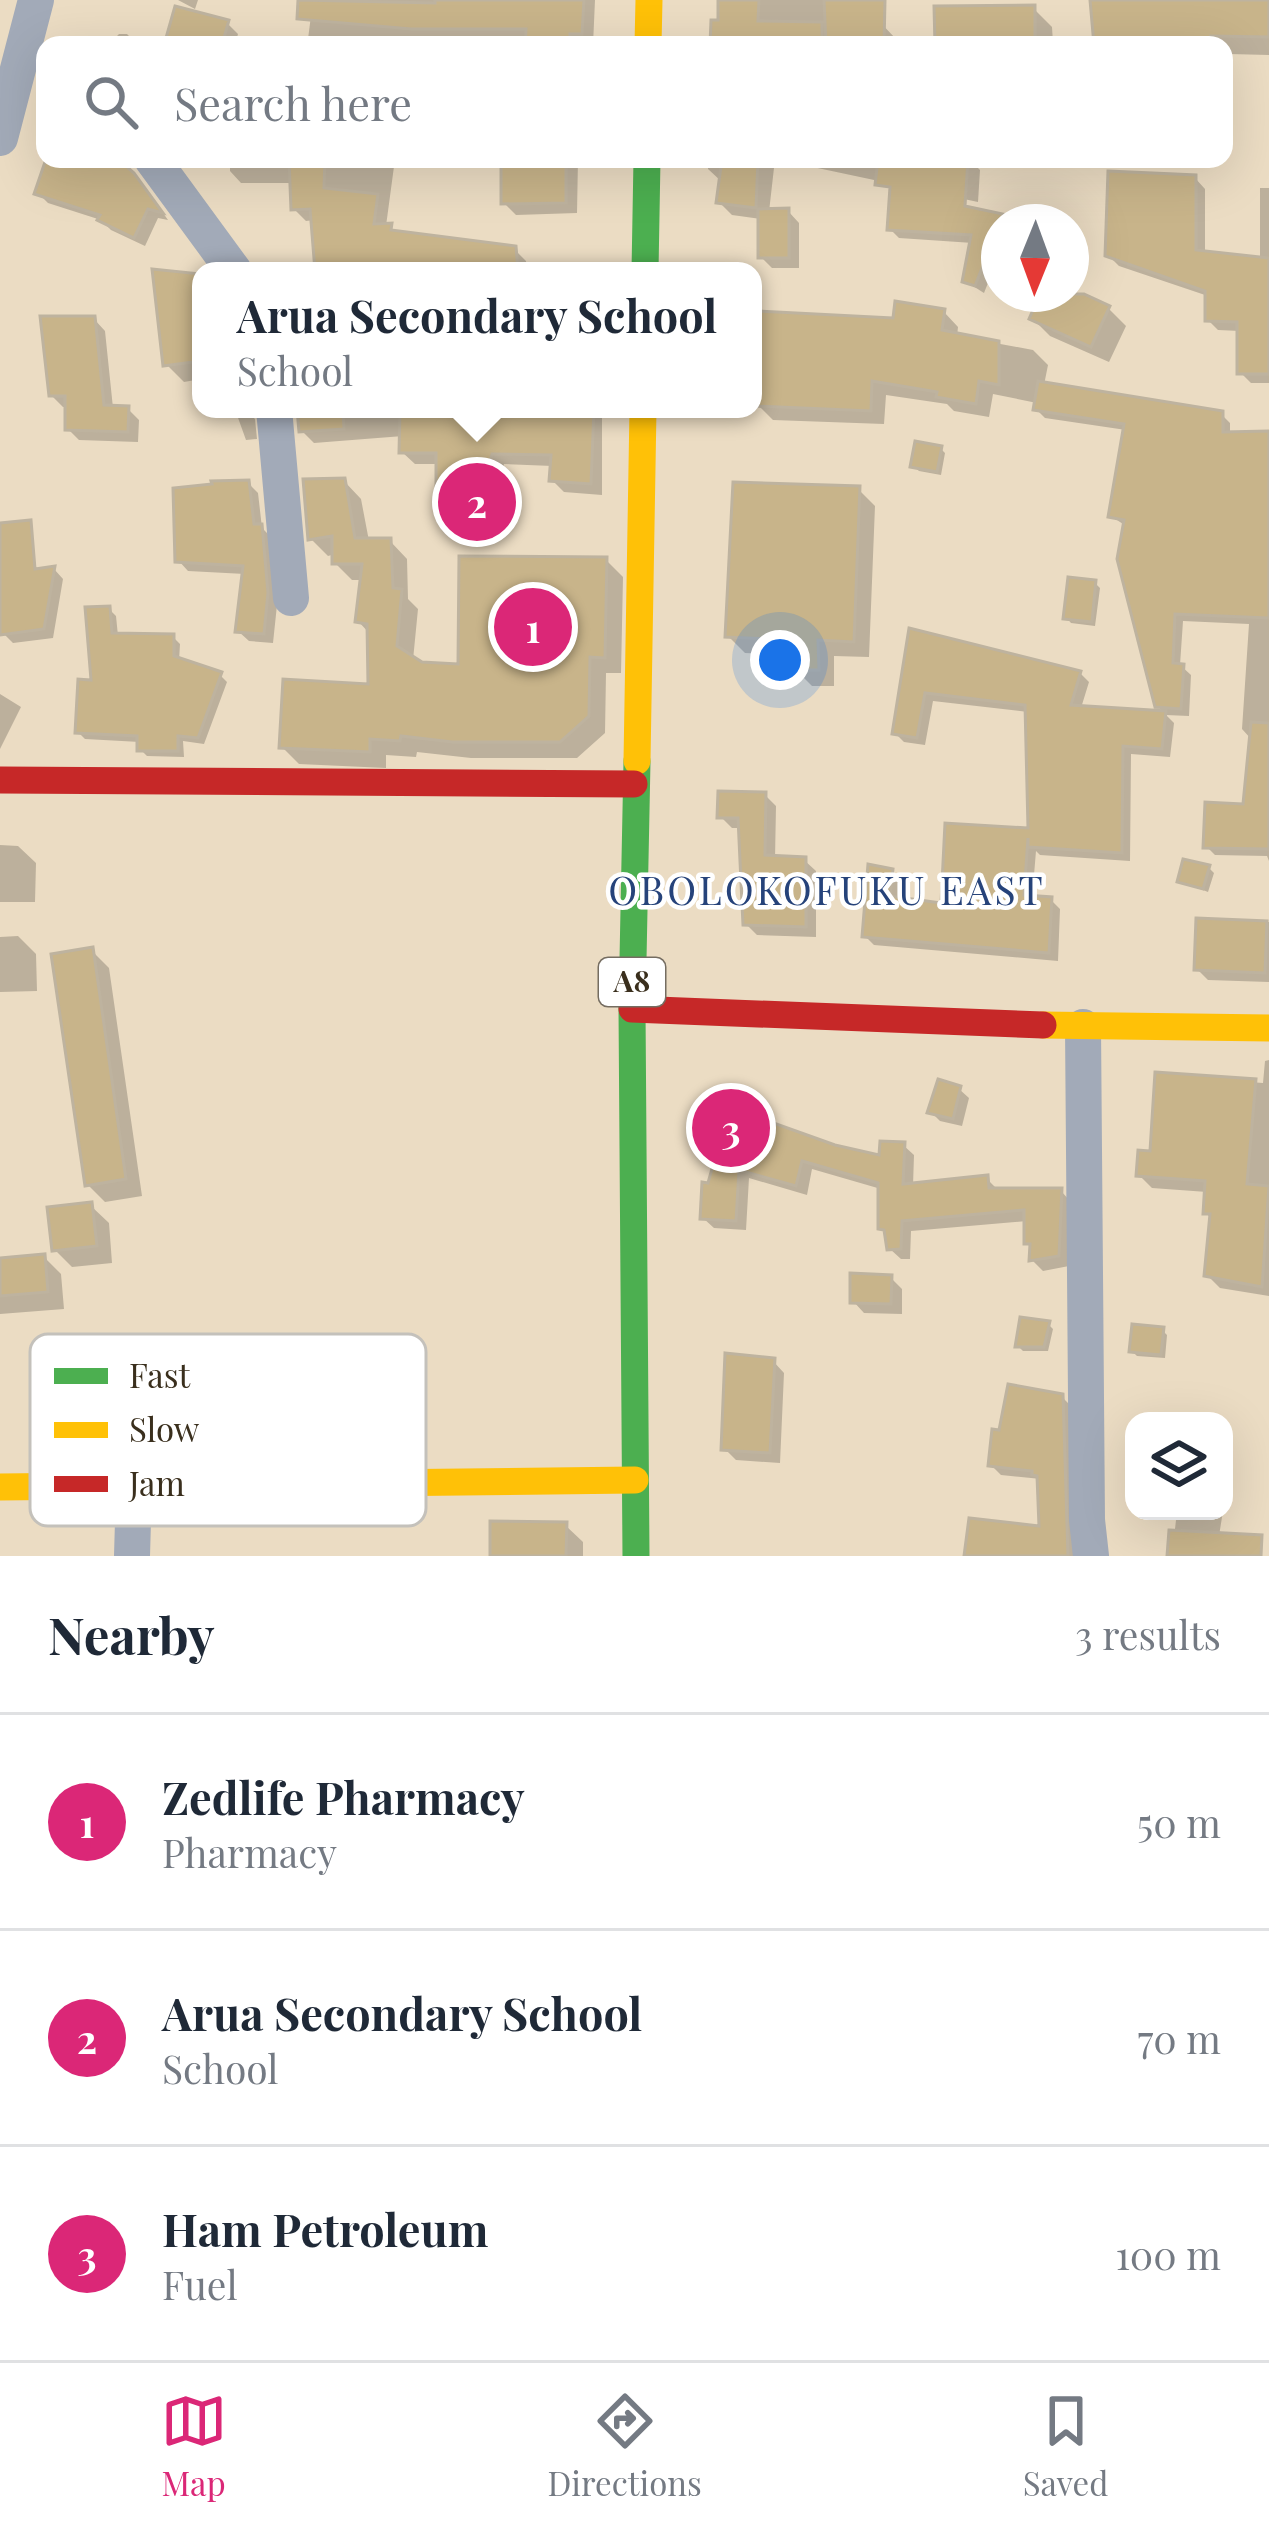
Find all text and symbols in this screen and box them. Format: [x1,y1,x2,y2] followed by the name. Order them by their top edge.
[36,36,1233,168] search box
[78,69,144,135] icon: search
[174,72,412,132] text: Search here
[981,204,1089,312] north arrow
[192,262,762,418] popup
[237,284,717,344] text: Arua Secondary School
[237,344,353,396] text: School
[438,457,516,547] pin: 2
[494,582,572,672] pin: 1
[750,630,810,690] your location
[608,863,1046,915] district label: OBOLOKOFUKU EAST
[599,958,665,1006] road number: A8
[692,1083,770,1173] pin: 3
[30,1334,426,1526] legend
[129,1352,191,1396] text: Fast
[129,1406,200,1450] text: Slow
[1125,1412,1233,1520] map controls
[1125,1412,1233,1520] button: layers
[128,1460,185,1504] text: Jam
[48,1600,214,1668] text: Nearby
[1075,1608,1221,1660] text: 3 results
[162,1766,525,1826] text: Zedlife Pharmacy
[80,1796,94,1848] text: 1
[1137,1796,1221,1848] text: 50 m
[162,1826,337,1878] text: Pharmacy
[162,1982,642,2042] text: Arua Secondary School
[77,2012,97,2064] text: 2
[1137,2012,1221,2064] text: 70 m
[162,2042,278,2094] text: School
[162,2198,488,2258] text: Ham Petroleum
[77,2228,97,2280] text: 3
[1115,2228,1221,2280] text: 100 m
[162,2258,238,2310] text: Fuel
[161,2388,227,2504] tab: Map
[548,2388,702,2504] tab: Directions
[1023,2388,1109,2504] tab: Saved

